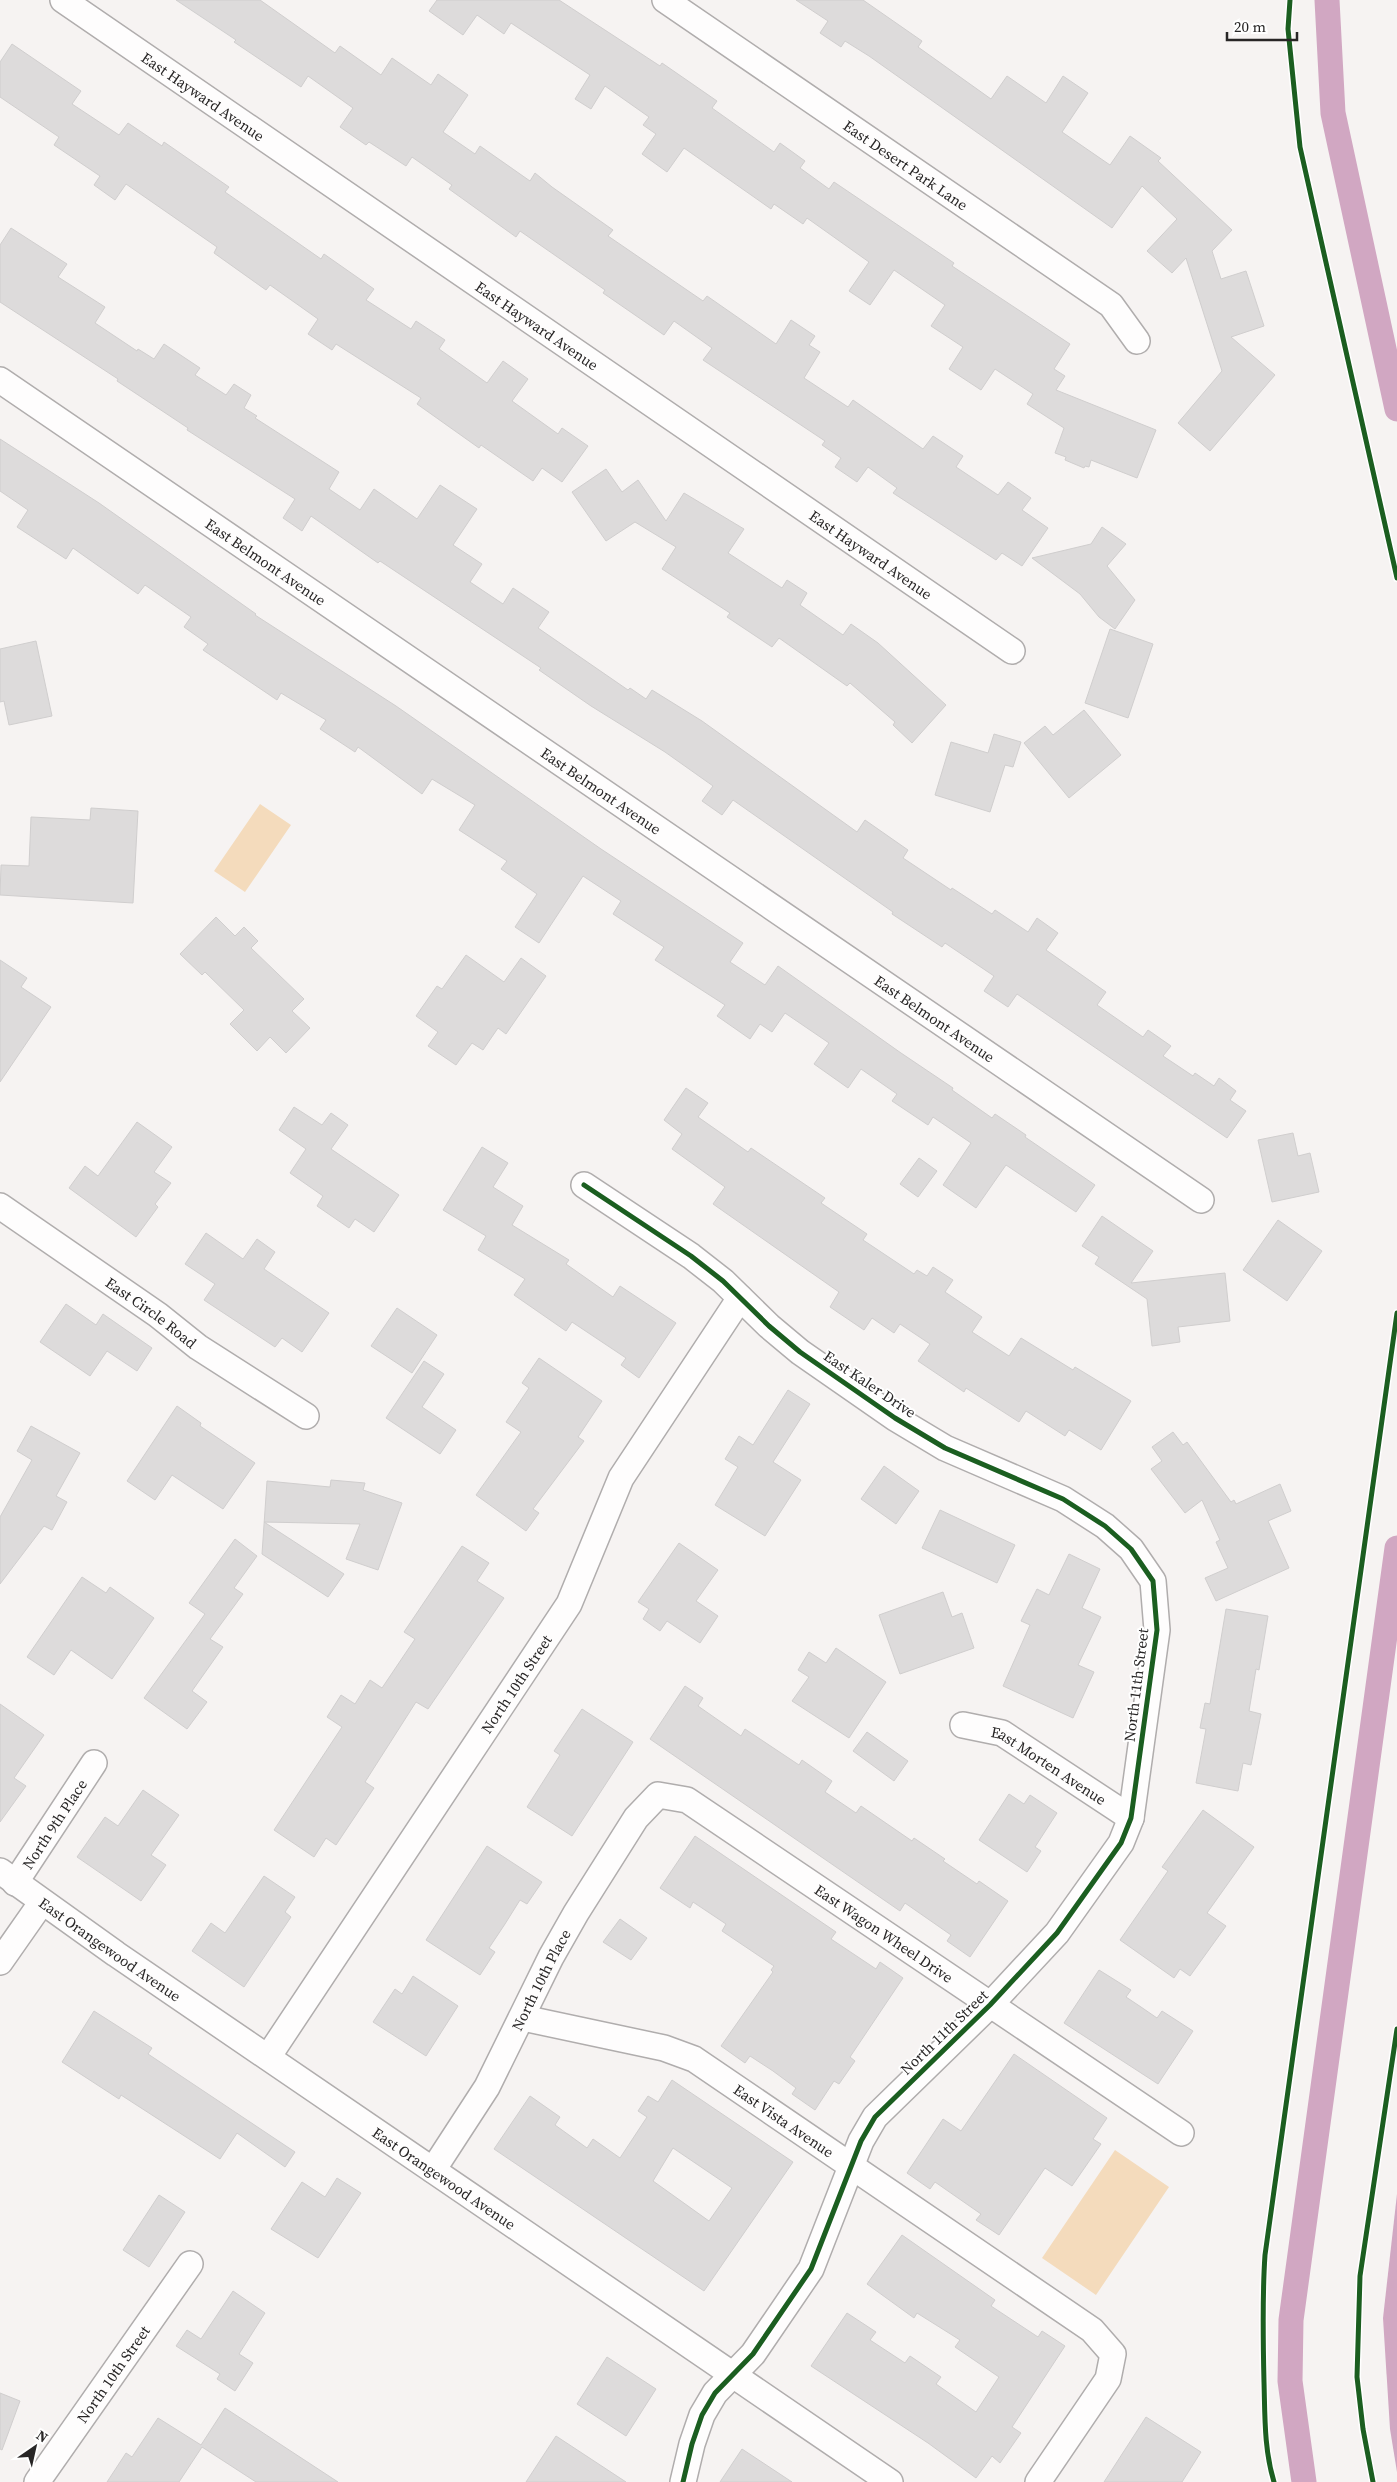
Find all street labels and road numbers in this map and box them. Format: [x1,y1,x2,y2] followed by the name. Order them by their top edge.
[138,47,269,146] street label: East Hayward Avenue
[840,115,973,215] street label: East Desert Park Lane
[472,276,603,375] street label: East Hayward Avenue
[806,505,937,604] street label: East Hayward Avenue
[202,513,331,610] street label: East Belmont Avenue
[537,742,666,839] street label: East Belmont Avenue
[871,970,1000,1067] street label: East Belmont Avenue
[102,1272,202,1353] street label: East Circle Road
[820,1345,921,1423] street label: East Kaler Drive
[1119,1627,1153,1743] street label: North 11th Street
[476,1630,556,1737] street label: North 10th Street
[989,1721,1111,1810] street label: East Morten Avenue
[17,1774,92,1873] street label: North 9th Place
[811,1879,958,1987] street label: East Wagon Wheel Drive
[35,1892,186,2006] street label: East Orangewood Avenue
[506,1925,576,2034] street label: North 10th Place
[896,1985,992,2079] street label: North 11th Street
[730,2079,839,2162] street label: East Vista Avenue
[368,2122,520,2234] street label: East Orangewood Avenue
[71,2321,154,2427] street label: North 10th Street

